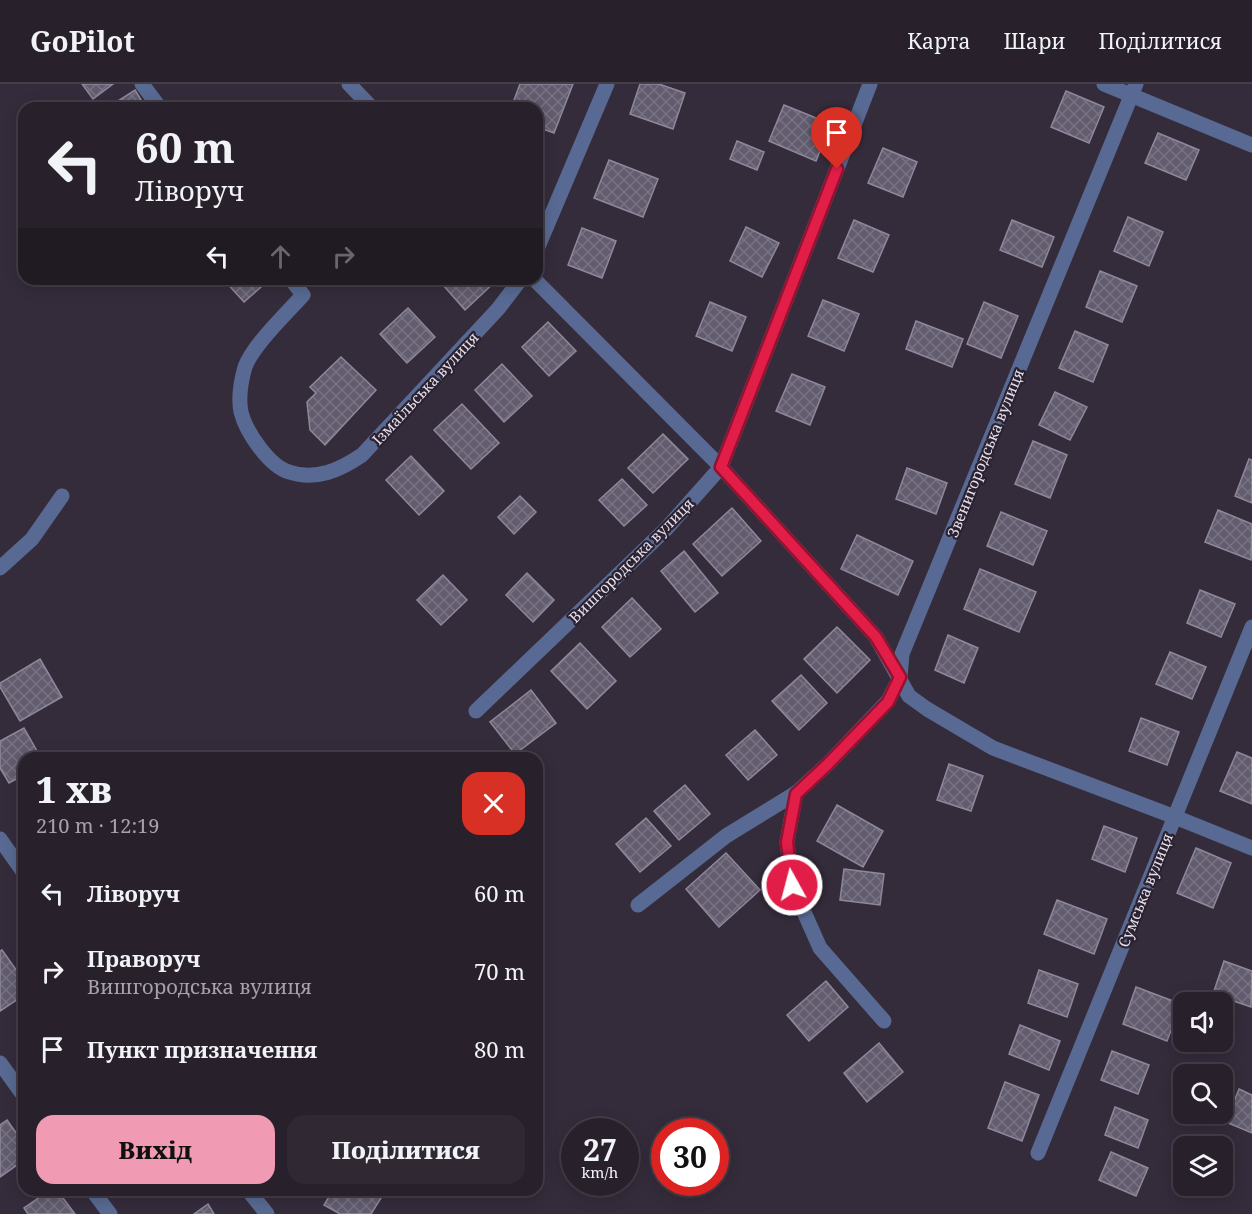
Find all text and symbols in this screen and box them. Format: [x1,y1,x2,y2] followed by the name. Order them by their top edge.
[30,22,135,60] text: GoPilot
[907,27,970,55] text: Карта
[1003,27,1065,55] text: Шари
[1098,27,1222,55] text: Поділитися
[811,107,862,169] pin
[820,116,853,149] icon: arrive
[135,118,235,175] text: 60 m
[36,126,114,204] icon: left
[135,172,244,209] text: Ліворуч
[201,240,234,273] icon: left
[264,240,297,273] icon: ahead
[327,240,360,273] icon: right
[367,327,483,449] street label: Ізмаїльська вулиця
[942,366,1028,540] street label: Звенигородська вулиця
[564,493,698,627] street label: Вишгородська вулиця
[36,765,112,814] text: 1 хв
[462,772,525,835] button: close
[36,812,159,839] text: 210 m · 12:19
[1113,830,1177,950] street label: Сумська вулиця
[760,853,824,917] position arrow
[36,877,69,910] icon: left
[87,878,180,908] text: Ліворуч
[474,878,525,908] text: 60 m
[87,943,201,973] text: Праворуч
[36,955,69,988] icon: right
[474,956,525,986] text: 70 m
[87,973,312,1000] text: Вишгородська вулиця
[1173,992,1233,1196] map controls
[1173,992,1233,1052] button: sound
[36,1033,69,1066] icon: arrive
[87,1034,317,1064] text: Пункт призначення
[474,1034,525,1064] text: 80 m
[1173,1064,1233,1124] button: search
[36,1115,275,1184] button: Вихід
[287,1115,525,1184] button: Поділитися
[651,1118,729,1196] speed limit sign: 30
[583,1129,617,1170] text: 27
[1173,1136,1233,1196] button: layers
[582,1162,618,1182] text: km/h

